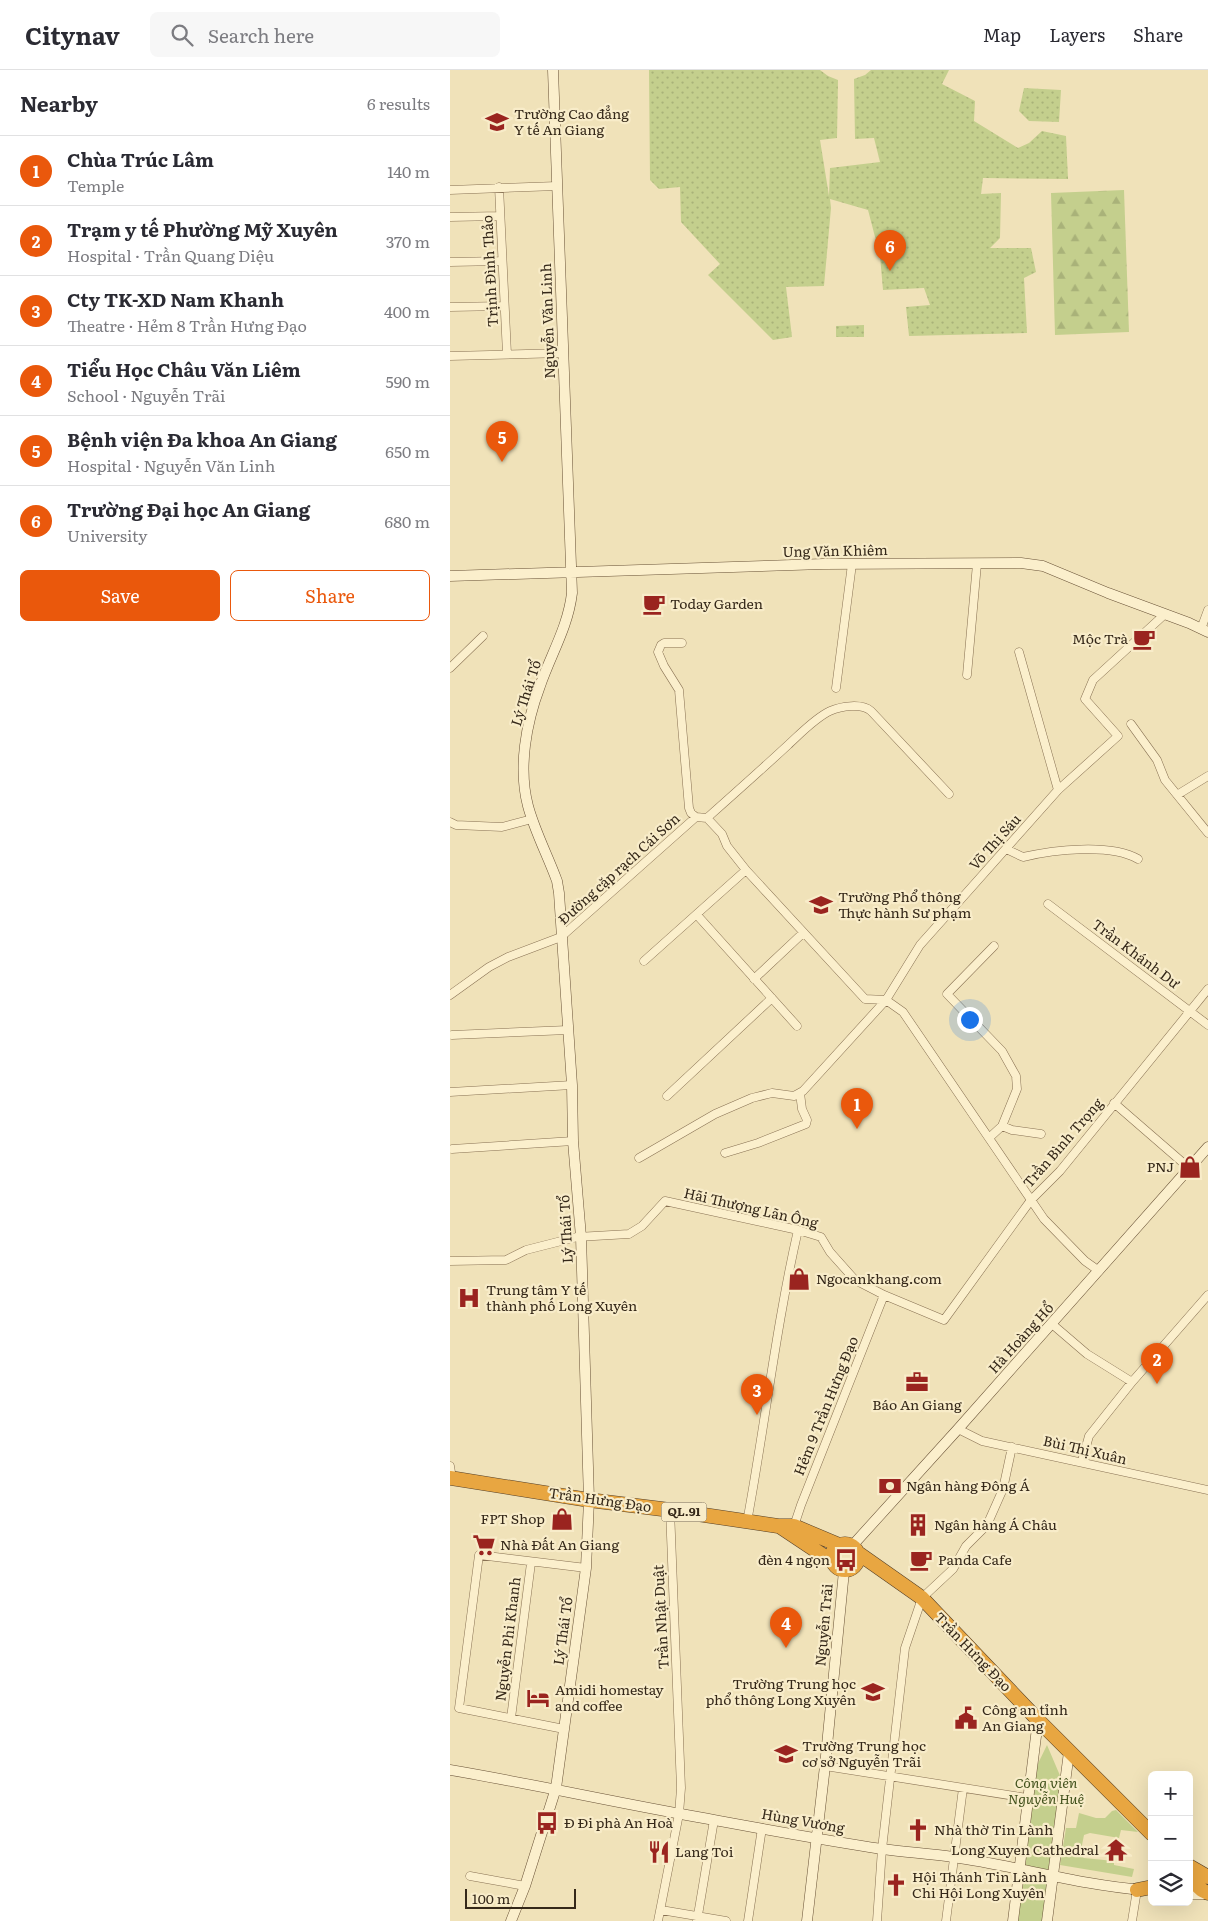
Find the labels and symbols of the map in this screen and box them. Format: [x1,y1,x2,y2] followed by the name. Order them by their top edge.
[514,103,629,139] place label: Trường Cao đẳng Y tế An Giang
[484,109,510,135] school or university icon: Trường Cao đẳng Y tế An Giang
[476,214,502,328] street label: Trịnh Đình Thảo
[874,230,906,271] pin: 6
[535,263,559,379] street label: Nguyễn Văn Linh
[486,421,518,462] pin: 5
[782,539,888,561] street label: Ung Văn Khiêm
[641,591,667,617] cafe icon: Today Garden
[670,593,763,613] place label: Today Garden
[1131,626,1157,652] cafe icon: Mộc Trà
[1072,628,1128,648] place label: Mộc Trà
[505,657,545,728] street label: Lý Thái Tổ
[553,808,684,929] street label: Đường cặp rạch Cái Sơn
[964,809,1025,874] street label: Võ Thị Sáu
[838,886,972,922] place label: Trường Phổ thông Thực hành Sư phạm
[808,892,834,918] school or university icon: Trường Phổ thông Thực hành Sư phạm
[1089,914,1185,993] street label: Trần Khánh Dư
[957,1007,983,1033] your location
[841,1088,873,1129] pin: 1
[1018,1093,1107,1192] street label: Trần Bình Trọng
[1177,1154,1203,1180] shop icon: PNJ
[1147,1156,1174,1176] place label: PNJ
[682,1182,821,1232] street label: Hãi Thượng Lãn Ông
[553,1194,577,1264] street label: Lý Thái Tổ
[786,1266,812,1292] shop icon: Ngocankhang.com
[816,1268,942,1288] place label: Ngocankhang.com
[486,1279,637,1315] place label: Trung tâm Y tế thành phố Long Xuyên
[456,1285,482,1311] hospital icon: Trung tâm Y tế thành phố Long Xuyên
[983,1298,1057,1377] street label: Hà Hoàng Hổ
[788,1333,862,1478] street label: Hẻm 9 Trần Hưng Đạo
[1141,1343,1173,1384] pin: 2
[904,1369,930,1395] office icon: Báo An Giang
[741,1374,773,1415] pin: 3
[872,1394,962,1414] place label: Báo An Giang
[1041,1430,1129,1468] street label: Bùi Thị Xuân
[877,1473,903,1499] bank icon: Ngân hàng Đông Á
[906,1475,1030,1495] place label: Ngân hàng Đông Á
[548,1482,653,1516] street label: Trần Hưng Đạo
[662,1502,706,1521] road number: QL.91
[549,1506,575,1532] shop icon: FPT Shop
[481,1508,545,1528] place label: FPT Shop
[905,1512,931,1538] building icon: Ngân hàng Á Châu
[934,1514,1057,1534] place label: Ngân hàng Á Châu
[471,1532,497,1558] supermarket icon: Nhà Đất An Giang
[500,1534,619,1554] place label: Nhà Đất An Giang
[833,1547,859,1573] bus stop icon: đèn 4 ngọn
[908,1547,934,1573] cafe icon: Panda Cafe
[758,1549,830,1569] place label: đèn 4 ngọn
[938,1549,1012,1569] place label: Panda Cafe
[647,1564,673,1670] street label: Trần Nhật Duật
[489,1576,525,1702] street label: Nguyễn Phi Khanh
[809,1582,837,1667] street label: Nguyễn Trãi
[547,1595,577,1666] street label: Lý Thái Tổ
[770,1607,802,1648] pin: 4
[931,1607,1017,1695] street label: Trần Hưng Đạo
[706,1673,856,1709] place label: Trường Trung học phổ thông Long Xuyên
[555,1679,665,1715] place label: Amidi homestay and coffee
[860,1679,886,1705] school or university icon: Trường Trung học phổ thông Long Xuyên
[525,1685,551,1711] hotel icon: Amidi homestay and coffee
[982,1699,1068,1735] place label: Công an tỉnh An Giang
[953,1705,979,1731] public building icon: Công an tỉnh An Giang
[802,1735,926,1771] place label: Trường Trung học cơ sở Nguyễn Trãi
[773,1741,799,1767] school or university icon: Trường Trung học cơ sở Nguyễn Trãi
[1008,1772,1085,1808] park label: Công viên Nguyễn Huệ
[760,1803,847,1837] street label: Hùng Vương
[534,1810,560,1836] bus stop icon: Đ Đi phà An Hoà
[564,1812,674,1832] place label: Đ Đi phà An Hoà
[905,1817,931,1843] church icon: Nhà thờ Tin Lành
[934,1819,1053,1839] place label: Nhà thờ Tin Lành
[1103,1837,1129,1863] temple icon: Long Xuyen Cathedral
[646,1839,672,1865] restaurant icon: Lang Toi
[951,1839,1099,1859] place label: Long Xuyen Cathedral
[675,1841,734,1861] place label: Lang Toi
[912,1866,1047,1902] place label: Hội Thánh Tin Lành Chi Hội Long Xuyên
[883,1872,909,1898] church icon: Hội Thánh Tin Lành Chi Hội Long Xuyên
[465,1886,576,1909] scale bar

